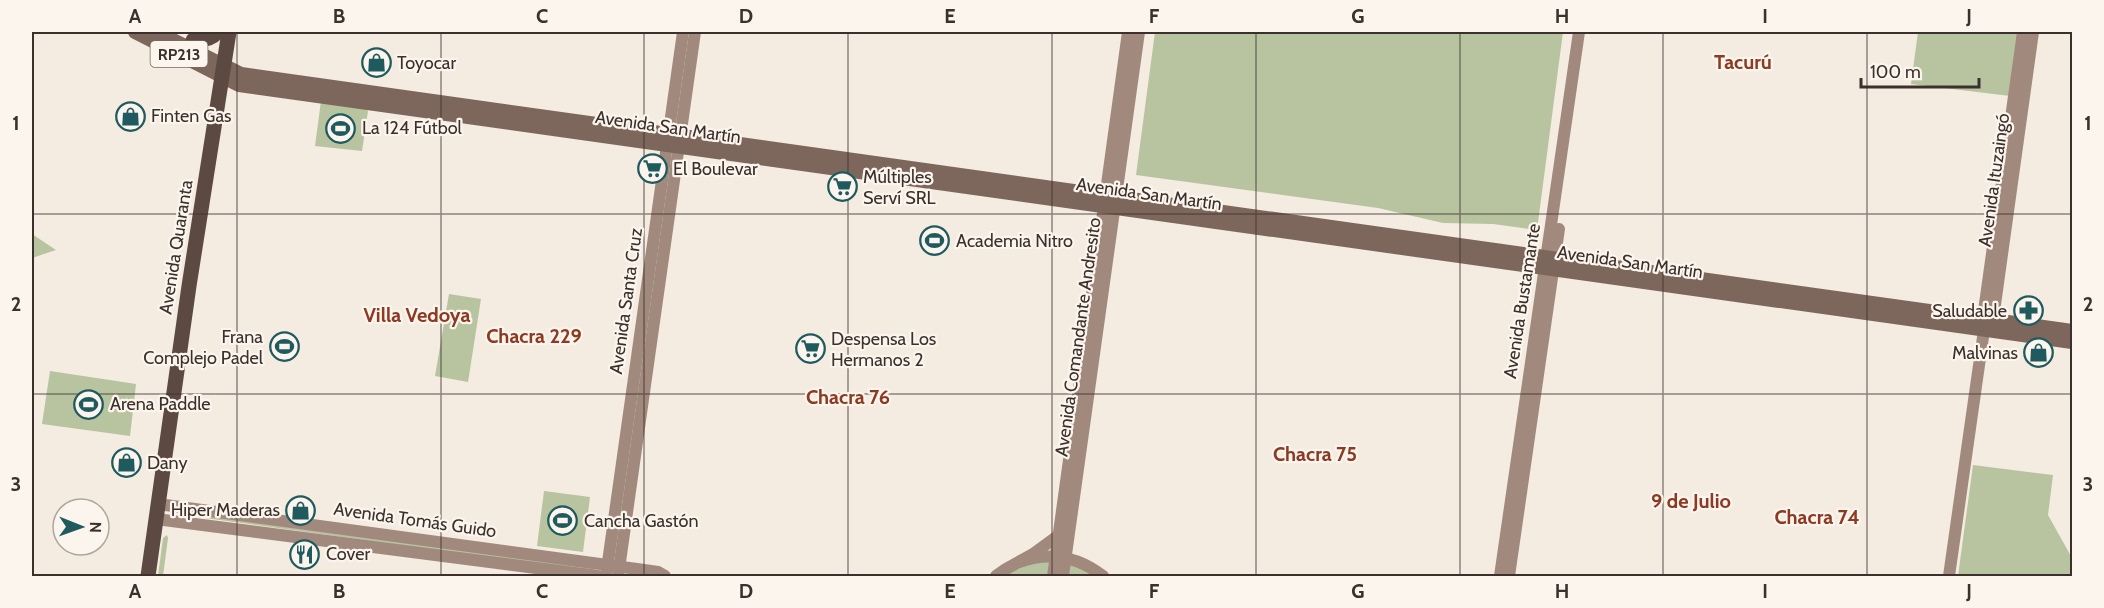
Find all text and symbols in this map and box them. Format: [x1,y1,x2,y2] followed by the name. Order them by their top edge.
[129,4,142,28] text: A
[333,4,345,28] text: B
[536,4,548,28] text: C
[739,4,753,28] text: D
[944,4,956,28] text: E
[1149,4,1160,28] text: F
[1351,4,1365,28] text: G
[1555,4,1569,28] text: H
[1762,4,1768,28] text: I
[1965,4,1972,28] text: J
[150,41,207,67] road number: RP213
[360,47,392,79] shop icon: Toyocar
[1714,50,1772,74] district label: Tacurú
[1861,51,1980,89] scale bar
[397,52,456,74] place label: Toyocar
[1870,61,1921,83] text: 100 m
[114,100,146,132] shop icon: Finten Gas
[151,105,232,127] place label: Finten Gas
[594,106,742,148] street label: Avenida San Martín
[12,111,20,135] text: 1
[2084,111,2092,135] text: 1
[325,112,357,144] sports icon: La 124 Fútbol
[1974,112,2014,248] street label: Avenida Ituzaingó
[362,117,463,139] place label: La 124 Fútbol
[636,153,668,185] supermarket icon: El Boulevar
[673,158,758,180] place label: El Boulevar
[863,166,936,209] place label: Múltiples Serví SRL
[826,171,858,203] supermarket icon: Múltiples Serví SRL
[1075,173,1223,215] street label: Avenida San Martín
[155,178,198,316] street label: Avenida Quaranta
[1050,216,1106,458] street label: Avenida Comandante Andresito
[1499,222,1545,380] street label: Avenida Bustamante
[919,225,951,257] sports icon: Academia Nitro
[605,226,647,375] street label: Avenida Santa Cruz
[956,230,1073,252] place label: Academia Nitro
[1556,241,1704,283] street label: Avenida San Martín
[11,292,21,316] text: 2
[2083,292,2093,316] text: 2
[2012,295,2044,327] pharmacy icon: Saludable
[1932,300,2007,322] place label: Saludable
[364,303,470,327] district label: Villa Vedoya
[486,324,582,348] district label: Chacra 229
[143,326,264,369] place label: Frana Complejo Padel
[831,328,936,371] place label: Despensa Los Hermanos 2
[268,331,300,363] sports icon: Frana Complejo Padel
[794,333,826,365] supermarket icon: Despensa Los Hermanos 2
[2023,337,2055,369] shop icon: Malvinas
[1952,342,2018,364] place label: Malvinas
[806,385,890,409] district label: Chacra 76
[73,388,105,420] sports icon: Arena Paddle
[110,393,211,415] place label: Arena Paddle
[1273,442,1357,466] district label: Chacra 75
[110,447,142,479] shop icon: Dany
[147,452,187,474] place label: Dany
[11,472,21,496] text: 3
[2083,472,2093,496] text: 3
[1651,489,1731,513] district label: 9 de Julio
[285,494,317,526] shop icon: Hiper Maderas
[51,497,111,557] north arrow
[332,498,498,542] street label: Avenida Tomás Guido
[171,499,280,521] place label: Hiper Maderas
[547,505,579,537] sports icon: Cancha Gastón
[1774,505,1860,529] district label: Chacra 74
[584,510,699,532] place label: Cancha Gastón
[86,521,105,533] text: N
[289,538,321,570] restaurant icon: Cover
[326,543,370,565] place label: Cover
[129,579,142,603] text: A
[333,579,345,603] text: B
[536,579,548,603] text: C
[739,579,753,603] text: D
[944,579,956,603] text: E
[1149,579,1160,603] text: F
[1351,579,1365,603] text: G
[1555,579,1569,603] text: H
[1762,579,1768,603] text: I
[1965,579,1972,603] text: J

